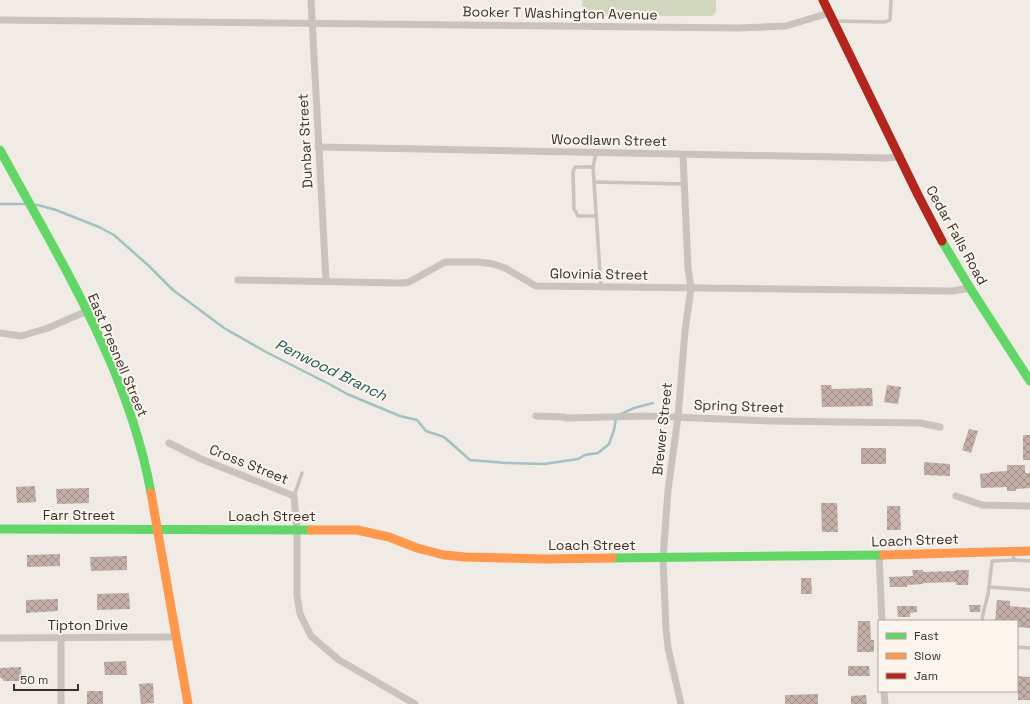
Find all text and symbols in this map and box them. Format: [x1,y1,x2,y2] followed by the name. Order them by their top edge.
[462,2,658,24] street label: Booker T Washington Avenue
[294,93,316,189] street label: Dunbar Street
[551,130,667,150] street label: Woodlawn Street
[922,182,992,288] street label: Cedar Falls Road
[550,264,648,284] street label: Glovinia Street
[84,291,152,419] street label: East Presnell Street
[272,334,391,405] water label: Penwood Branch
[648,382,676,476] street label: Brewer Street
[694,395,784,417] street label: Spring Street
[207,440,291,488] street label: Cross Street
[43,506,115,524] street label: Farr Street
[228,507,316,525] street label: Loach Street
[871,529,959,551] street label: Loach Street
[548,536,636,554] street label: Loach Street
[48,616,128,634] street label: Tipton Drive
[878,620,1018,692] legend
[914,628,939,644] text: Fast
[914,648,941,664] text: Slow
[14,666,78,692] scale bar
[914,668,938,684] text: Jam
[20,672,48,688] text: 50 m

